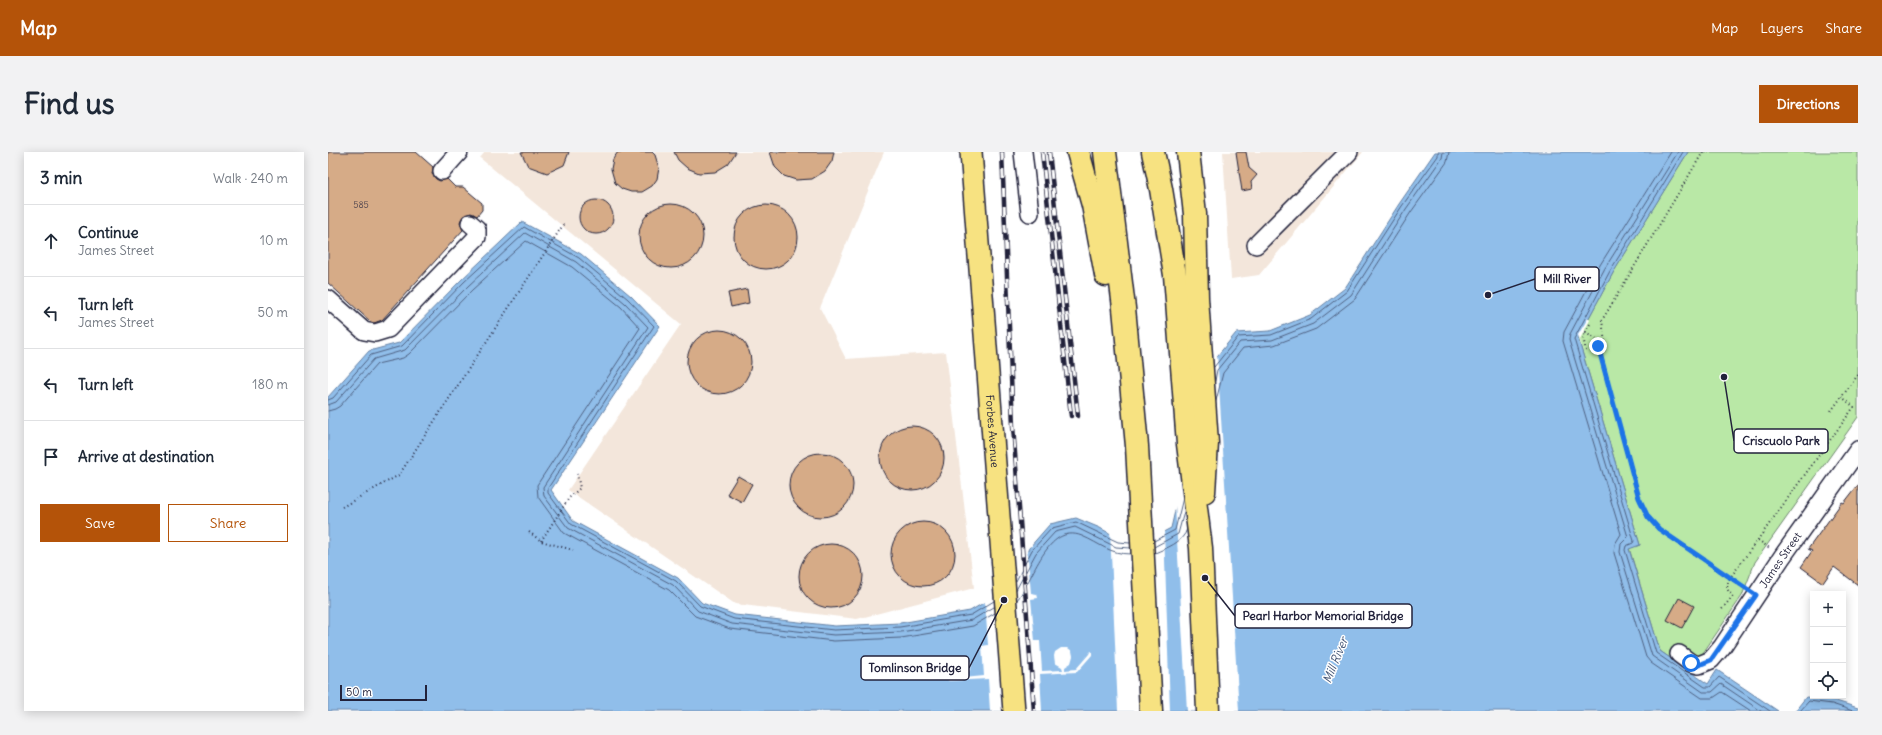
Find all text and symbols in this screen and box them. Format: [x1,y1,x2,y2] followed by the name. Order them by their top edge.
[20,16,57,40] text: Map
[1711,19,1738,37] text: Map
[1760,19,1803,37] text: Layers
[1825,19,1862,37] text: Share
[1759,85,1858,123] button: Directions
[24,86,115,122] text: Find us
[40,167,82,189] text: 3 min
[213,170,288,187] text: Walk · 240 m
[353,199,369,210] house number: 585
[78,223,139,242] text: Continue
[40,230,62,252] icon: ahead
[260,232,288,249] text: 10 m
[78,242,154,259] text: James Street
[1535,267,1599,291] callout: Mill River
[1543,271,1591,286] text: Mill River
[78,295,133,314] text: Turn left
[40,302,62,324] icon: left
[257,304,288,321] text: 50 m
[78,314,154,331] text: James Street
[1589,337,1607,355] route end
[40,374,62,396] icon: left
[78,375,133,394] text: Turn left
[252,376,288,393] text: 180 m
[983,394,1002,468] street label: Forbes Avenue
[1734,429,1828,453] callout: Criscuolo Park
[1742,433,1820,448] text: Criscuolo Park
[40,446,62,468] icon: arrive
[78,447,214,466] text: Arrive at destination
[40,504,160,542] button: Save
[168,504,288,542] button: Share
[1756,529,1805,591] street label: James Street
[1810,591,1846,699] map controls
[1810,591,1846,627] button: +
[1235,604,1412,628] callout: Pearl Harbor Memorial Bridge
[1242,608,1404,624] text: Pearl Harbor Memorial Bridge
[1810,627,1846,663] button: −
[1319,633,1352,685] water label: Mill River
[1682,654,1700,672] route start
[861,656,969,680] callout: Tomlinson Bridge
[869,660,962,676] text: Tomlinson Bridge
[1810,663,1846,699] button: locate
[340,683,427,702] scale bar
[346,685,372,699] text: 50 m

